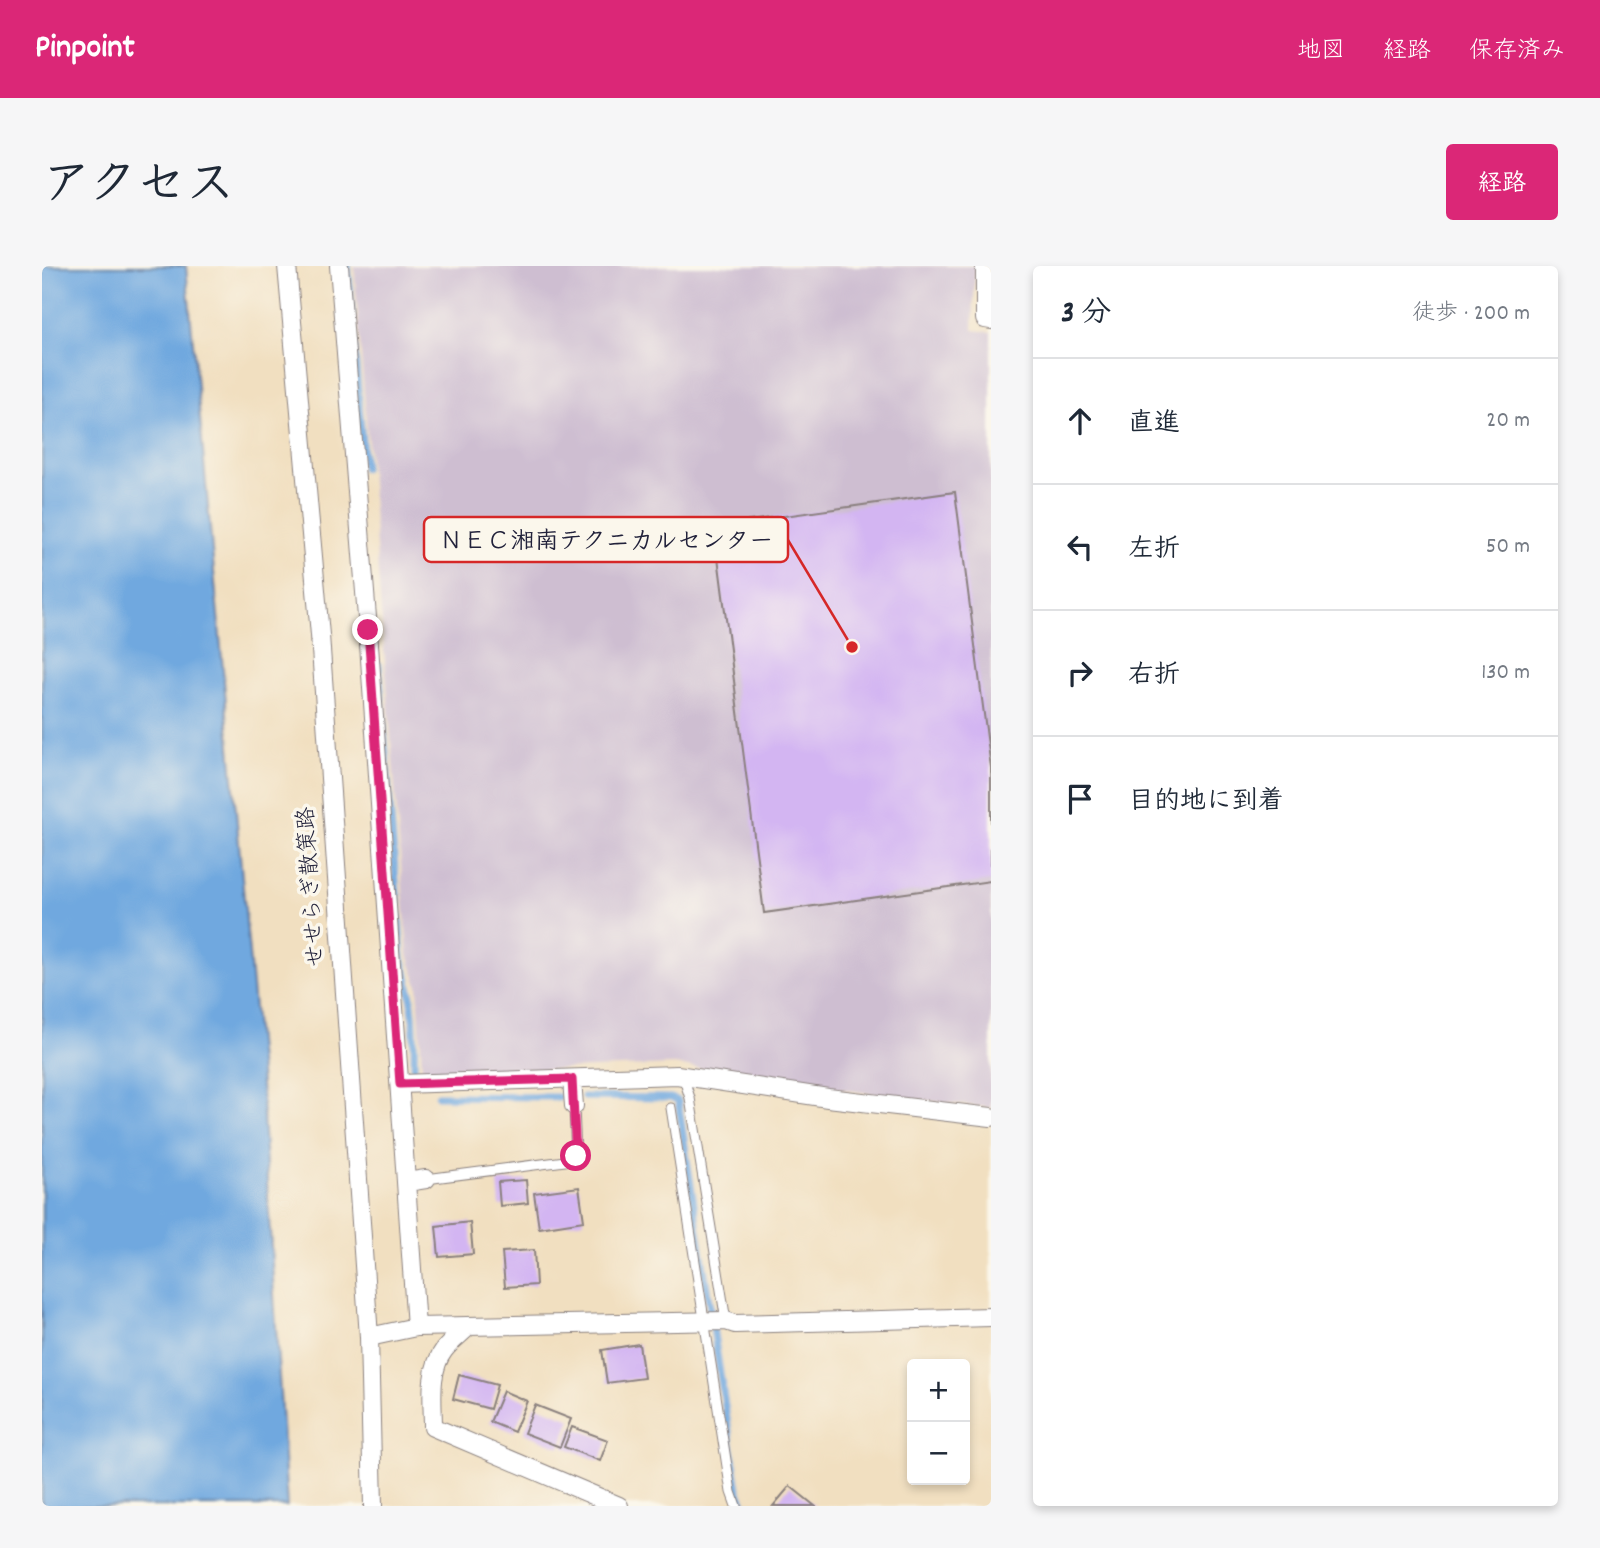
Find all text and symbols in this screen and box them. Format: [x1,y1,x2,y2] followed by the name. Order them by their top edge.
[35,26,135,73] text: Pinpoint
[1297,35,1345,69] text: 地図
[1383,35,1431,69] text: 経路
[1469,35,1565,69] text: 保存済み
[1446,144,1558,220] button: 経路
[42,153,235,223] text: アクセス
[1061,294,1111,337] text: 3 分
[1412,298,1530,331] text: 徒歩 · 200 m
[1061,402,1099,440] icon: ahead
[1486,405,1530,438] text: 20 m
[1128,406,1180,443] text: 直進
[424,517,788,562] callout: ＮＥＣ湘南テクニカルセンター
[439,526,773,560] text: ＮＥＣ湘南テクニカルセンター
[1061,528,1099,566] icon: left
[1486,531,1530,564] text: 50 m
[1128,532,1180,569] text: 左折
[352,614,383,645] route end
[1061,654,1099,692] icon: right
[1481,657,1530,690] text: 130 m
[1128,658,1180,695] text: 右折
[1061,780,1099,818] icon: arrive
[1128,784,1284,821] text: 目的地に到着
[291,806,335,968] street label: せせらぎ散策路
[560,1140,591,1171] route start
[907,1359,970,1485] map controls
[907,1359,970,1422] button: +
[907,1422,970,1485] button: −

